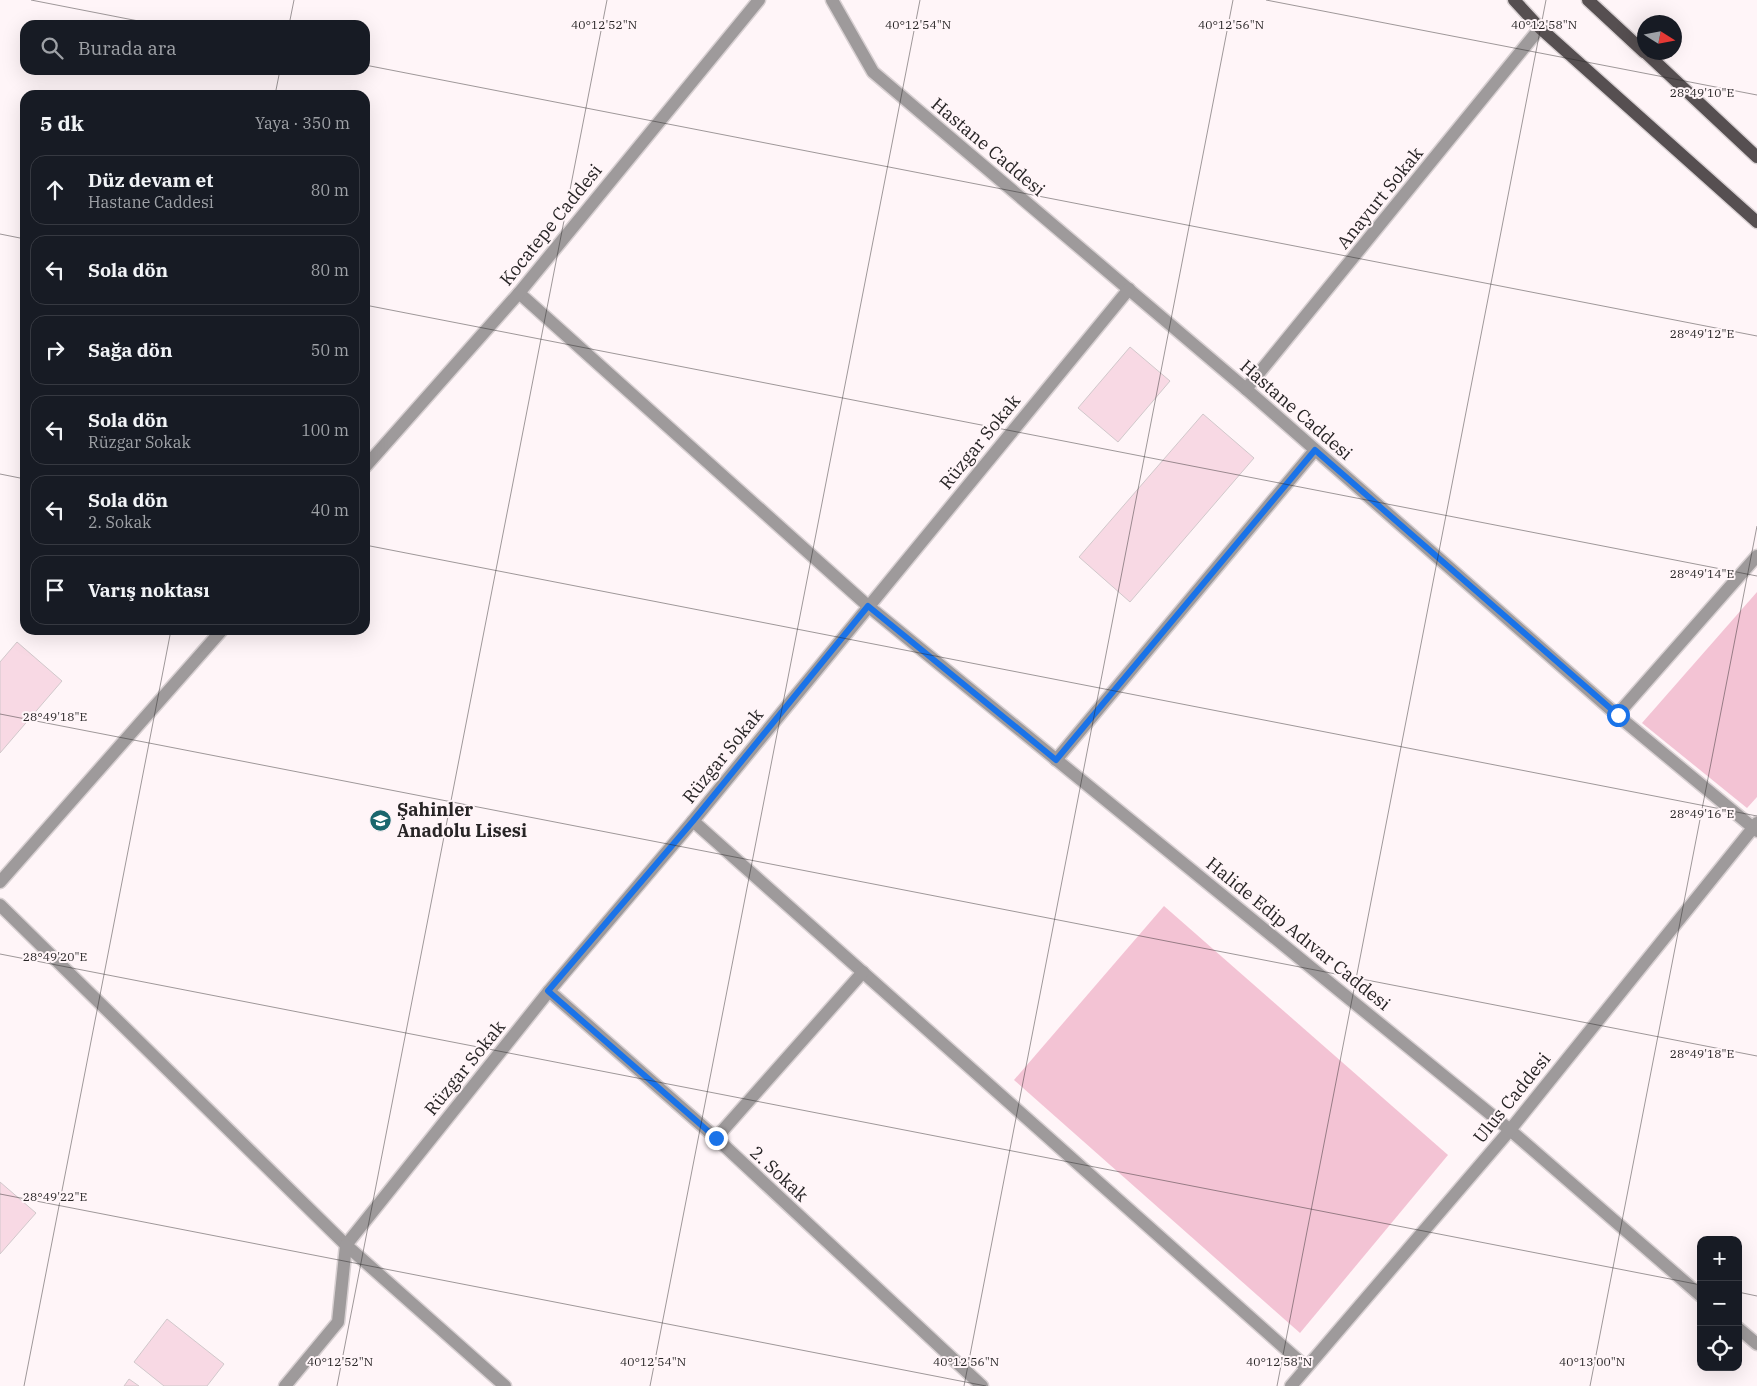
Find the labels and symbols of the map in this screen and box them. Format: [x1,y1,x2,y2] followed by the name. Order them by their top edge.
[1637,15,1682,60] north arrow
[571,17,637,32] text: 40°12'52"N
[885,17,951,32] text: 40°12'54"N
[1198,17,1264,32] text: 40°12'56"N
[1511,17,1577,32] text: 40°12'58"N
[1670,85,1734,100] text: 28°49'10"E
[927,92,1050,201] street label: Hastane Caddesi
[1331,142,1428,253] street label: Anayurt Sokak
[495,159,607,290] street label: Kocatepe Caddesi
[1670,326,1734,341] text: 28°49'12"E
[1235,355,1358,465] street label: Hastane Caddesi
[934,389,1025,494] street label: Rüzgar Sokak
[1670,566,1734,581] text: 28°49'14"E
[677,703,768,808] street label: Rüzgar Sokak
[1607,704,1630,727] route start
[23,709,87,724] text: 28°49'18"E
[397,798,527,842] place label: Şahinler Anadolu Lisesi
[1670,806,1734,821] text: 28°49'16"E
[369,808,393,832] school or university icon: Şahinler Anadolu Lisesi
[1201,852,1395,1015] street label: Halide Edip Adıvar Caddesi
[23,949,87,964] text: 28°49'20"E
[419,1015,510,1120] street label: Rüzgar Sokak
[1670,1046,1734,1061] text: 28°49'18"E
[1468,1047,1555,1148] street label: Ulus Caddesi
[705,1127,728,1150] route end
[745,1141,814,1207] street label: 2. Sokak
[23,1189,87,1204] text: 28°49'22"E
[307,1354,373,1369] text: 40°12'52"N
[620,1354,686,1369] text: 40°12'54"N
[933,1354,999,1369] text: 40°12'56"N
[1246,1354,1312,1369] text: 40°12'58"N
[1559,1354,1625,1369] text: 40°13'00"N

